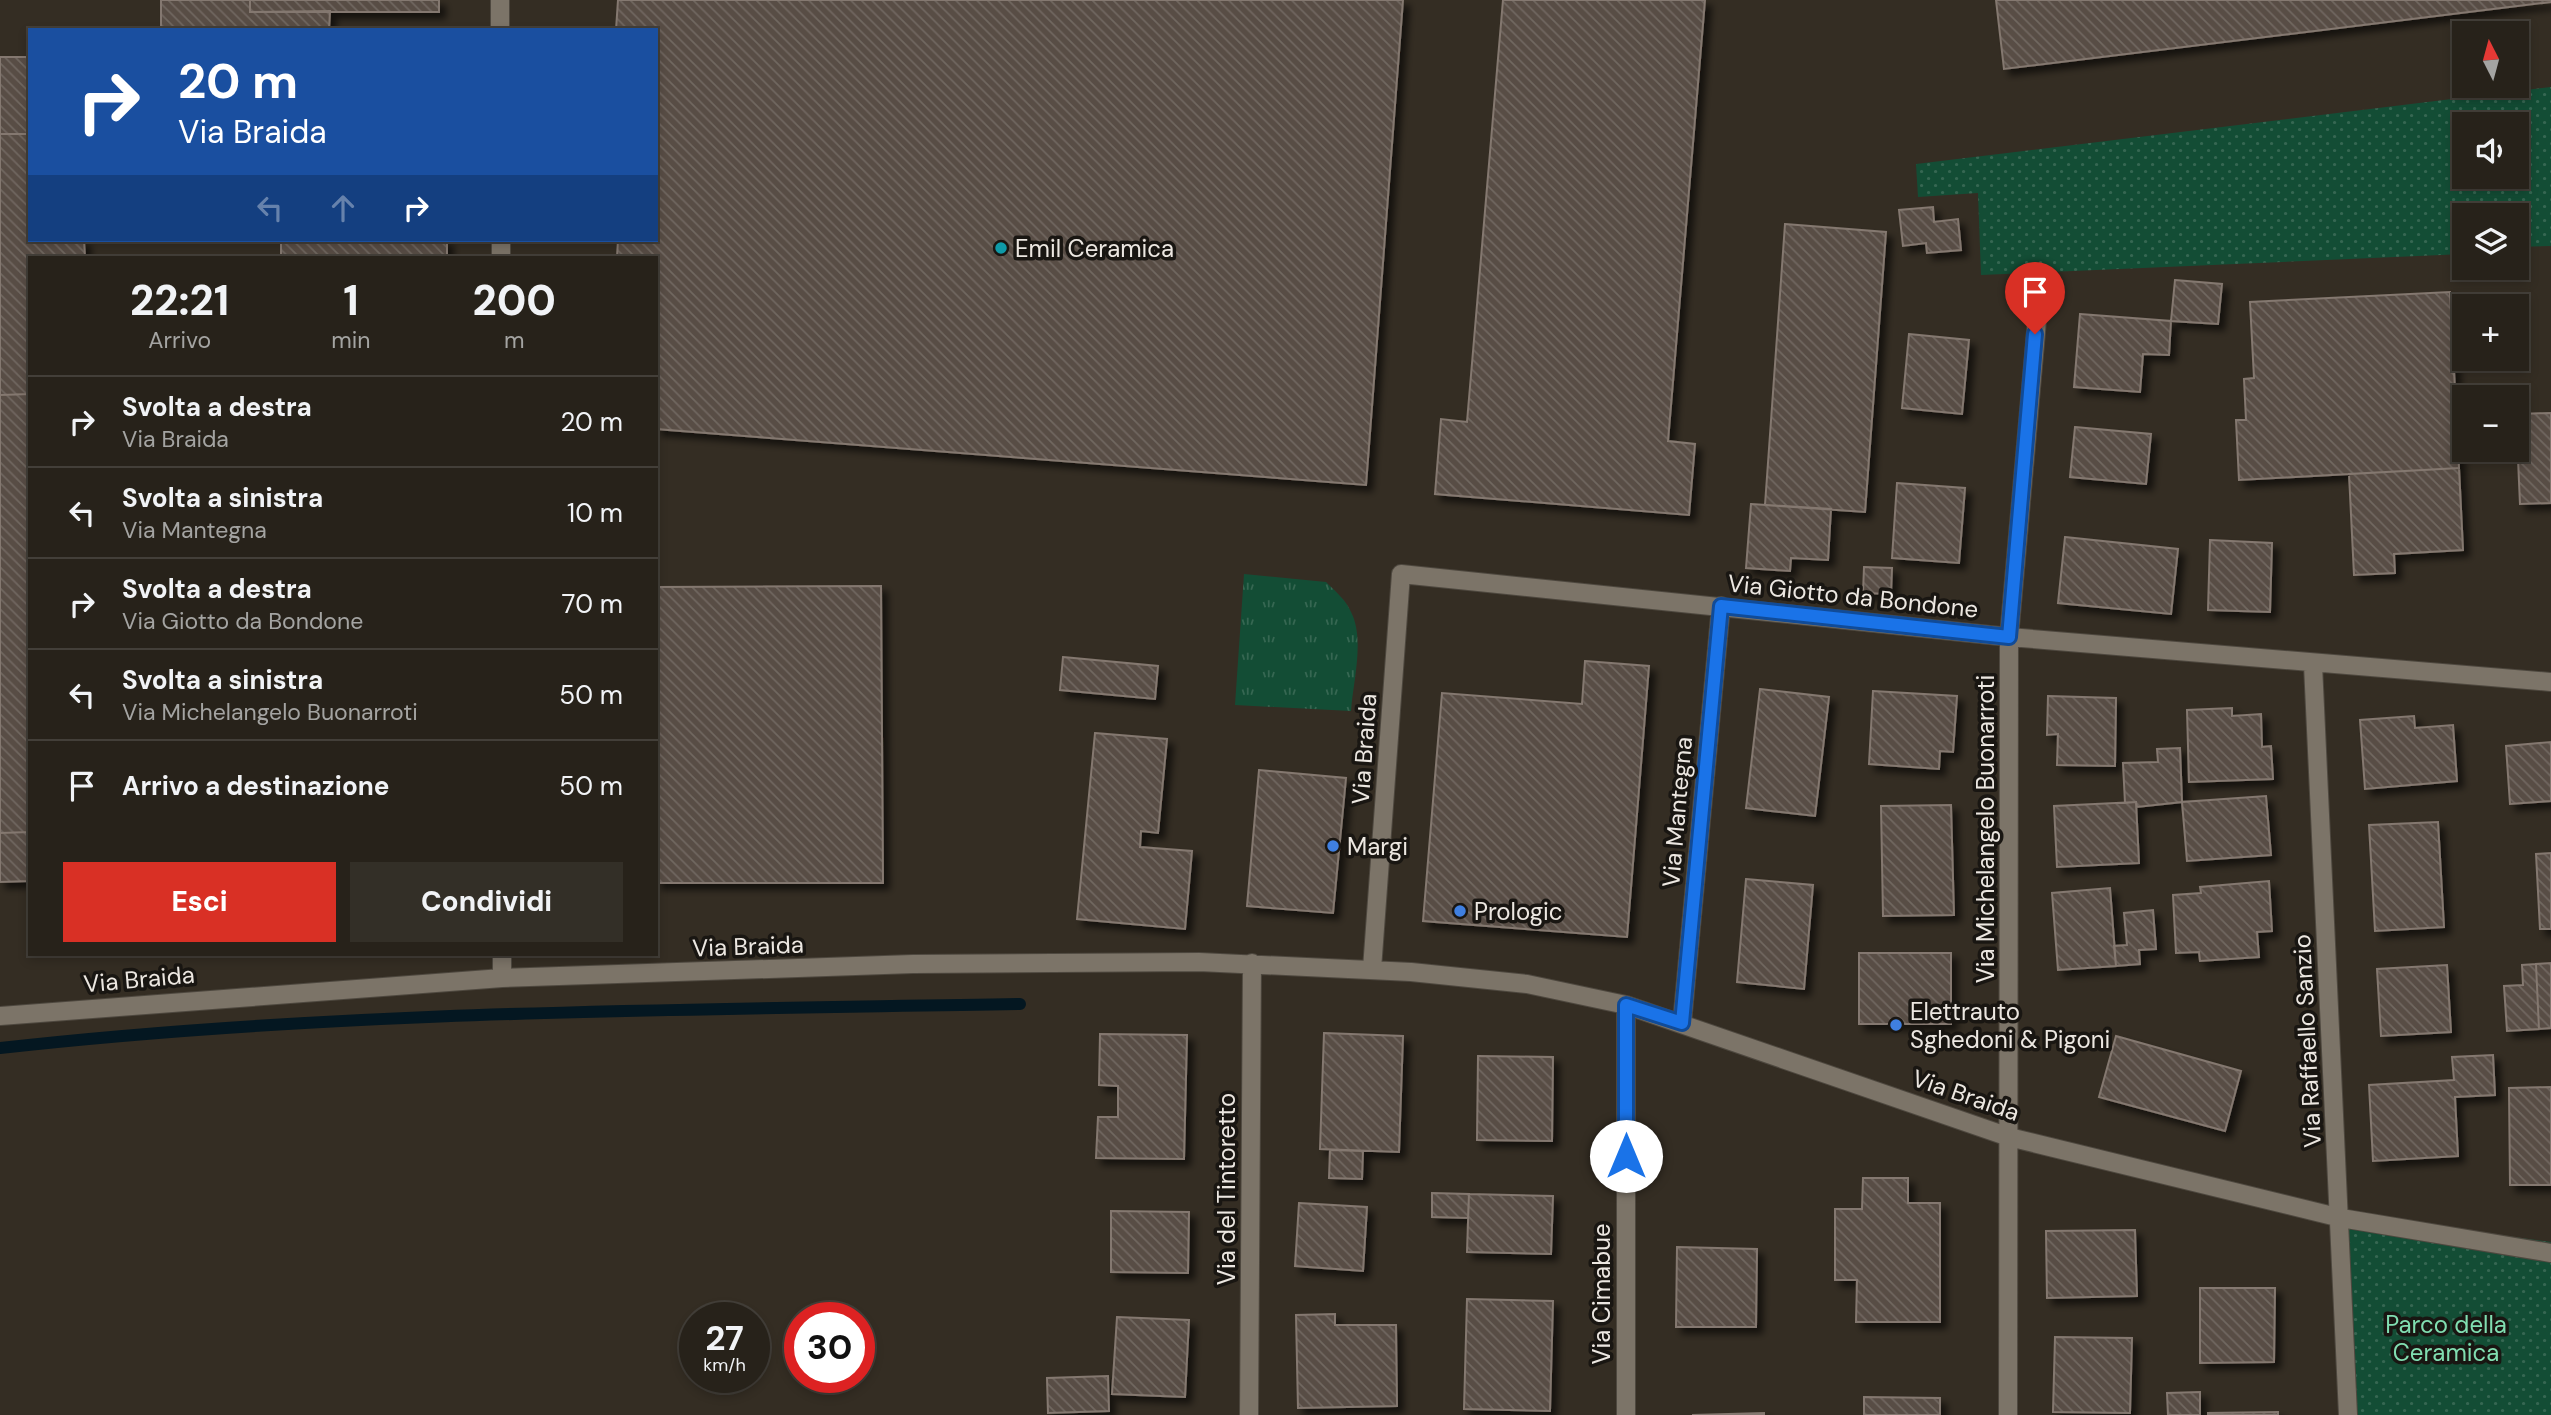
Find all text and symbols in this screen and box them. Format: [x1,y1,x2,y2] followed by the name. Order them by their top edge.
[2452,21,2529,98] north arrow
[2452,21,2529,462] map controls
[178,49,298,113] text: 20 m
[63,56,154,147] icon: right
[178,111,327,153] text: Via Braida
[2452,112,2529,189] button: sound
[251,189,289,227] icon: left
[324,189,362,227] icon: ahead
[397,189,435,227] icon: right
[2452,203,2529,280] button: layers
[1015,233,1174,264] place label: Emil Ceramica
[993,240,1009,256] marker: Emil Ceramica
[2005,262,2065,334] pin
[130,273,229,328] text: 22:21
[343,273,359,328] text: 1
[473,273,556,328] text: 200
[2016,273,2054,311] icon: arrive
[2452,294,2529,371] button: +
[148,325,211,355] text: Arrivo
[331,325,371,355] text: min
[504,325,524,355] text: m
[2452,385,2529,462] button: −
[122,390,312,424] text: Svolta a destra
[63,403,101,441] icon: right
[560,405,623,439] text: 20 m
[122,424,229,454] text: Via Braida
[122,481,323,515] text: Svolta a sinistra
[63,494,101,532] icon: left
[567,496,623,530] text: 10 m
[122,515,267,545] text: Via Mantegna
[1726,567,1980,625] street label: Via Giotto da Bondone
[122,572,312,606] text: Svolta a destra
[63,585,101,623] icon: right
[562,587,623,621] text: 70 m
[122,606,363,636] text: Via Giotto da Bondone
[122,663,323,697] text: Svolta a sinistra
[1970,675,2001,983] street label: Via Michelangelo Buonarroti
[63,676,101,714] icon: left
[559,678,623,712] text: 50 m
[1345,692,1383,806] street label: Via Braida
[122,697,418,727] text: Via Michelangelo Buonarroti
[1655,735,1699,889] street label: Via Mantegna
[63,767,101,805] icon: arrive
[122,769,389,803] text: Arrivo a destinazione
[559,769,623,803] text: 50 m
[1347,831,1408,862] place label: Margi
[1325,838,1341,854] marker: Margi
[63,862,336,942] button: Esci
[350,862,623,942] button: Condividi
[1474,896,1563,927] place label: Prologic
[1452,903,1468,919] marker: Prologic
[692,929,804,963] street label: Via Braida
[2286,933,2328,1149] street label: Via Raffaello Sanzio
[82,959,196,999] street label: Via Braida
[1910,996,2110,1055] place label: Elettrauto Sghedoni & Pigoni
[1888,1017,1904,1033] marker: Elettrauto Sghedoni & Pigoni
[1908,1062,2024,1128] street label: Via Braida
[1211,1093,1242,1285] street label: Via del Tintoretto
[1589,1119,1663,1193] position arrow
[1586,1223,1617,1365] street label: Via Cimabue
[784,1302,875,1393] speed limit sign: 30
[2385,1309,2507,1368] park label: Parco della Ceramica
[705,1315,744,1361] text: 27
[703,1353,746,1377] text: km/h

